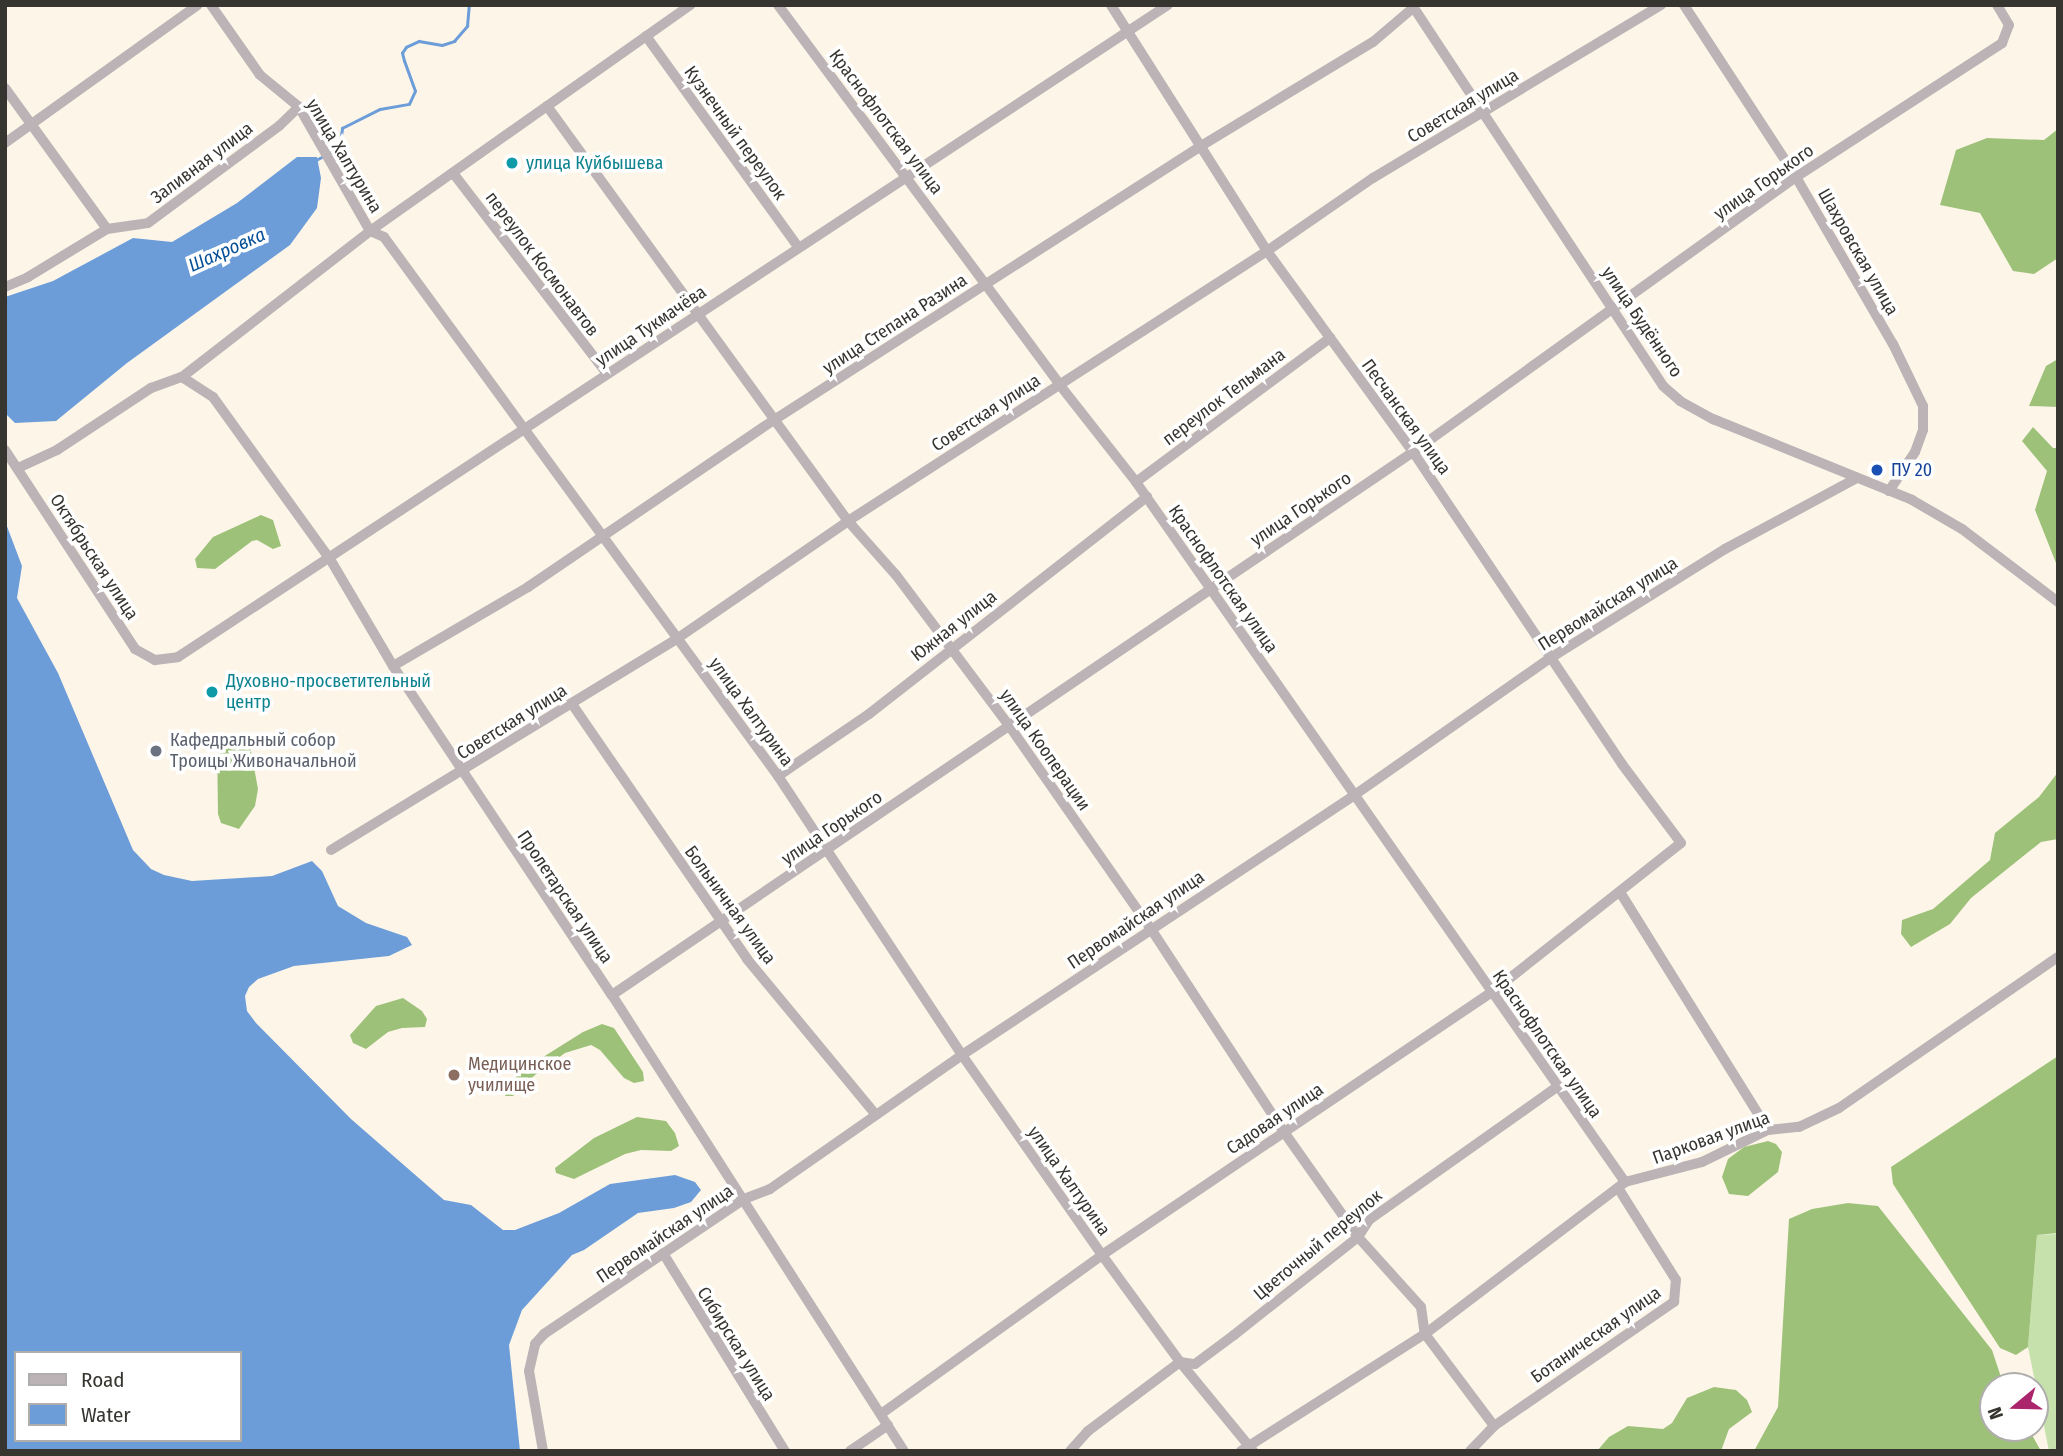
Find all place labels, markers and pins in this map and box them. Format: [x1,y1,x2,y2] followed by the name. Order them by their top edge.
[526,152,663,174] place label: улица Куйбышева
[504,155,520,171] marker: улица Куйбышева
[1891,459,1932,481] place label: ПУ 20
[1869,462,1885,478] marker: ПУ 20
[226,671,431,714] place label: Духовно-просветительный центр
[204,684,220,700] marker: Духовно-просветительный центр
[170,730,357,772] place label: Кафедральный собор Троицы Живоначальной
[148,743,164,759] marker: Кафедральный собор Троицы Живоначальной
[468,1054,571,1096] place label: Медицинское училище
[446,1067,462,1083] marker: Медицинское училище

